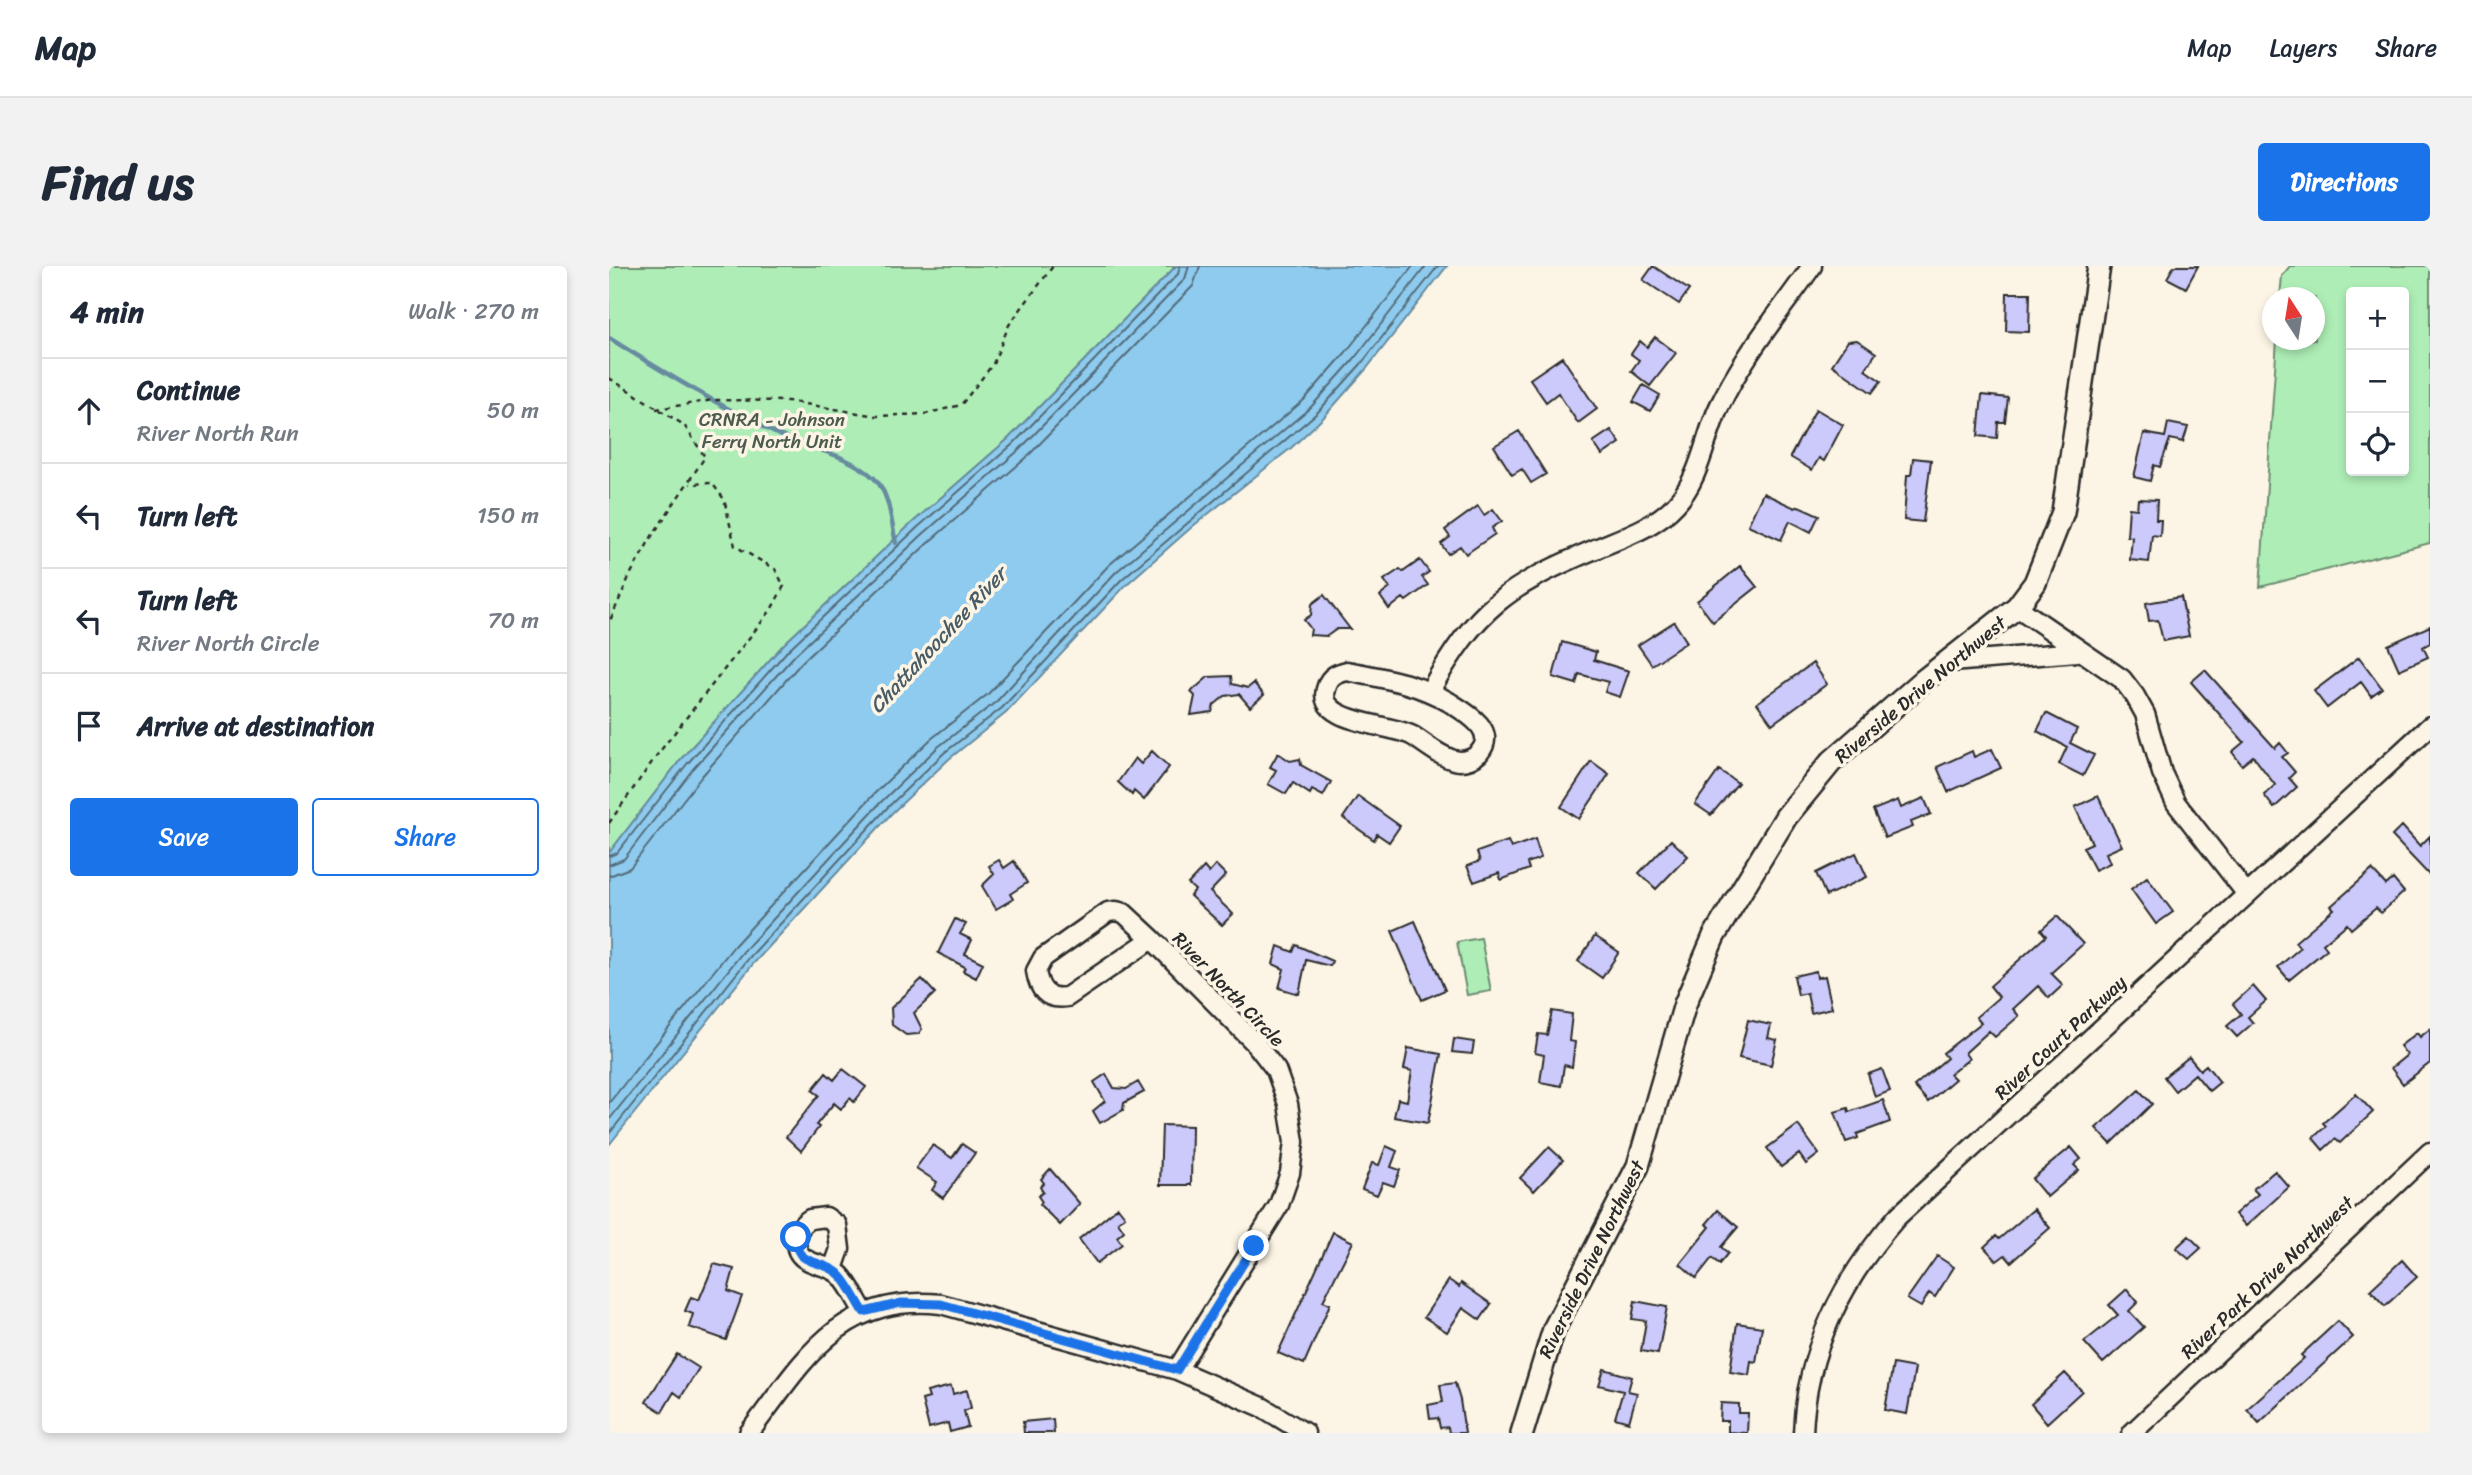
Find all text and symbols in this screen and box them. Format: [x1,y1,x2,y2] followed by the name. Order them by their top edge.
[35,19,96,77] text: Map
[2187,27,2232,69] text: Map
[2270,27,2337,69] text: Layers
[2375,27,2437,69] text: Share
[42,139,194,226] text: Find us
[2258,143,2430,221] button: Directions
[70,285,144,339] text: 4 min
[2262,287,2325,350] north arrow
[2346,287,2409,476] map controls
[2346,287,2409,350] button: +
[408,291,539,332] text: Walk · 270 m
[2346,350,2409,413] button: −
[137,367,240,413] text: Continue
[487,390,539,431] text: 50 m
[70,392,108,430] icon: ahead
[699,403,845,458] park label: CRNRA - Johnson Ferry North Unit
[137,413,299,454] text: River North Run
[2346,413,2409,476] button: locate
[137,493,237,539] text: Turn left
[477,495,539,536] text: 150 m
[70,497,108,535] icon: left
[859,555,1019,723] water label: Chattahoochee River
[137,577,237,623] text: Turn left
[488,600,539,641] text: 70 m
[70,602,108,640] icon: left
[1827,606,2015,772] street label: Riverside Drive Northwest
[137,623,320,664] text: River North Circle
[137,703,374,749] text: Arrive at destination
[70,707,108,745] icon: arrive
[70,798,298,876] button: Save
[312,798,539,876] button: Share
[1164,924,1293,1055] street label: River North Circle
[1986,967,2134,1108] street label: River Court Parkway
[1529,1153,1654,1364] street label: Riverside Drive Northwest
[2173,1187,2363,1367] street label: River Park Drive Northwest
[780,1221,811,1252] route start
[1238,1230,1269,1261] route end

